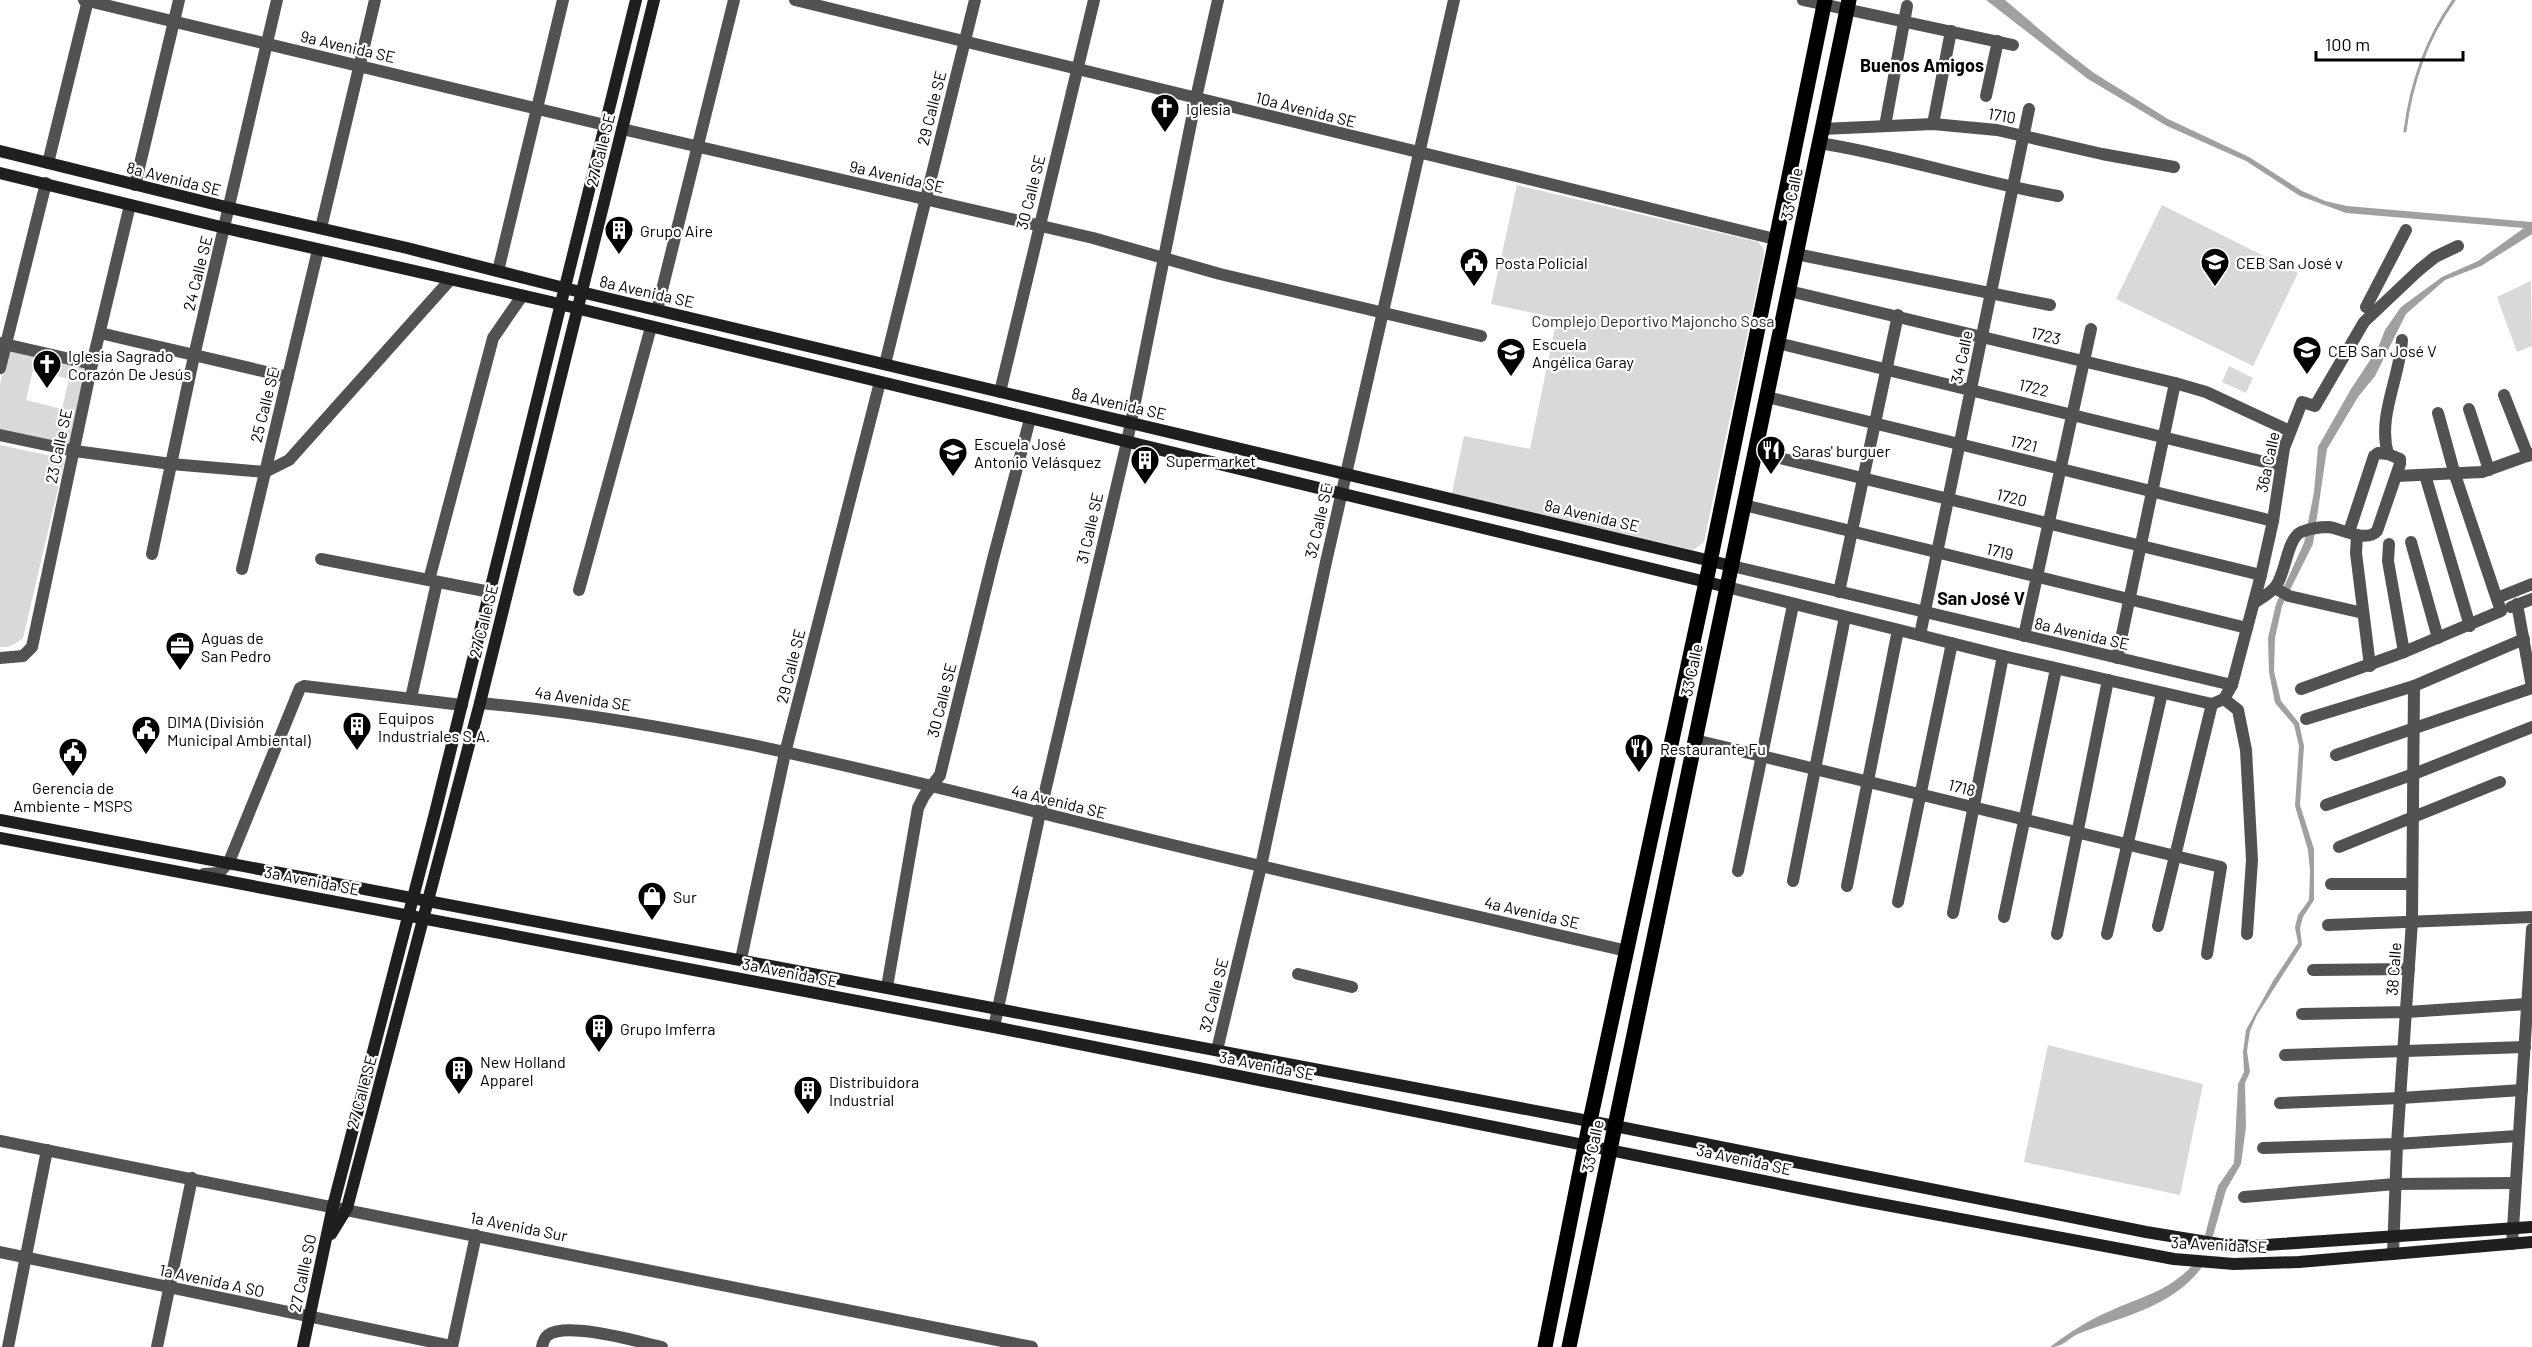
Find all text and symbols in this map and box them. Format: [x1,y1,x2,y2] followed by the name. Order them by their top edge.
[2316,24,2463,62] scale bar
[299,26,397,66] street label: 9a Avenida SE
[2325,33,2370,55] text: 100 m
[1860,54,1984,76] district label: Buenos Amigos
[913,69,949,147] street label: 29 Calle SE
[1254,87,1358,131] street label: 10a Avenida SE
[1149,92,1181,134] church icon: Iglesia
[1186,99,1231,118] place label: Iglesia
[1987,103,2017,127] street label: 1710
[582,111,618,189] street label: 27 Calle SE
[1012,153,1048,231] street label: 30 Calle SE
[848,156,946,196] street label: 9a Avenida SE
[125,157,223,199] street label: 8a Avenida SE
[1776,166,1806,222] street label: 33 Calle
[603,214,635,256] building icon: Grupo Aire
[640,221,713,240] place label: Grupo Aire
[179,234,215,312] street label: 24 Calle SE
[1458,246,1490,288] public building icon: Posta Policial
[2199,246,2231,288] school or university icon: CEB San José v
[1495,253,1588,272] place label: Posta Policial
[2236,253,2343,272] place label: CEB San José v
[598,271,696,311] street label: 8a Avenida SE
[1531,311,1775,330] park label: Complejo Deportivo Majoncho Sosa
[2029,322,2063,348] street label: 1723
[1946,329,1976,385] street label: 34 Calle
[1532,334,1635,371] place label: Escuela Angélica Garay
[2291,334,2323,376] school or university icon: CEB San José V
[1495,336,1527,378] school or university icon: Escuela Angélica Garay
[2328,341,2437,360] place label: CEB San José V
[68,346,191,383] place label: Iglesia Sagrado Corazón De Jesús
[31,348,63,390] church icon: Iglesia Sagrado Corazón De Jesús
[246,366,282,444] street label: 25 Calle SE
[2017,374,2051,400] street label: 1722
[1070,383,1168,423] street label: 8a Avenida SE
[41,407,75,485] street label: 23 Calle SE
[2251,430,2283,494] street label: 36a Calle
[2009,431,2039,455] street label: 1721
[974,434,1101,471] place label: Escuela José Antonio Velásquez
[1755,434,1787,476] restaurant icon: Saras' burguer
[937,436,969,478] school or university icon: Escuela José Antonio Velásquez
[1792,441,1891,460] place label: Saras' burguer
[1129,444,1161,486] building icon: Supermarket
[1166,451,1256,470] place label: Supermarket
[1300,482,1336,560] street label: 32 Calle SE
[1995,484,2029,510] street label: 1720
[1072,490,1106,566] street label: 31 Calle SE
[1543,495,1641,535] street label: 8a Avenida SE
[1985,538,2015,564] street label: 1719
[465,582,501,660] street label: 27 Calle SE
[1937,587,2025,609] district label: San José V
[2033,613,2131,653] street label: 8a Avenida SE
[772,627,808,705] street label: 29 Calle SE
[201,628,271,665] place label: Aguas de San Pedro
[164,630,196,672] office icon: Aguas de San Pedro
[1676,642,1706,698] street label: 33 Calle
[923,661,959,739] street label: 30 Calle SE
[534,682,632,714] street label: 4a Avenida SE
[378,708,490,745] place label: Equipos Industriales S.A.
[341,710,373,752] building icon: Equipos Industriales S.A.
[167,712,312,749] place label: DIMA (División Municipal Ambiental)
[130,714,162,756] public building icon: DIMA (División Municipal Ambiental)
[1623,732,1655,774] restaurant icon: Restaurante Fu
[57,736,89,778] public building icon: Gerencia de Ambiente - MSPS
[1660,739,1766,758] place label: Restaurante Fu
[1947,774,1977,800] street label: 1718
[13,778,133,815] place label: Gerencia de Ambiente - MSPS
[1010,780,1108,822] street label: 4a Avenida SE
[263,861,361,899] street label: 3a Avenida SE
[636,880,668,922] shop icon: Sur
[673,887,697,906] place label: Sur
[1483,892,1581,932] street label: 4a Avenida SE
[2382,942,2404,996] street label: 38 Calle
[741,953,839,991] street label: 3a Avenida SE
[1195,956,1231,1034] street label: 32 Calle SE
[583,1012,615,1054] building icon: Grupo Imferra
[620,1019,716,1038] place label: Grupo Imferra
[1218,1046,1316,1084] street label: 3a Avenida SE
[480,1052,566,1089] place label: New Holland Apparel
[342,1053,380,1131] street label: 27 Calle SE
[443,1054,475,1096] building icon: New Holland Apparel
[829,1072,919,1109] place label: Distribuidora Industrial
[792,1074,824,1116] building icon: Distribuidora Industrial
[1577,1118,1607,1174] street label: 33 Calle
[1695,1140,1793,1178] street label: 3a Avenida SE
[469,1207,569,1245] street label: 1a Avenida Sur
[284,1232,320,1314] street label: 27 Callle SO
[2170,1232,2268,1256] street label: 3a Avenida SE
[158,1260,266,1300] street label: 1a Avenida A SO

